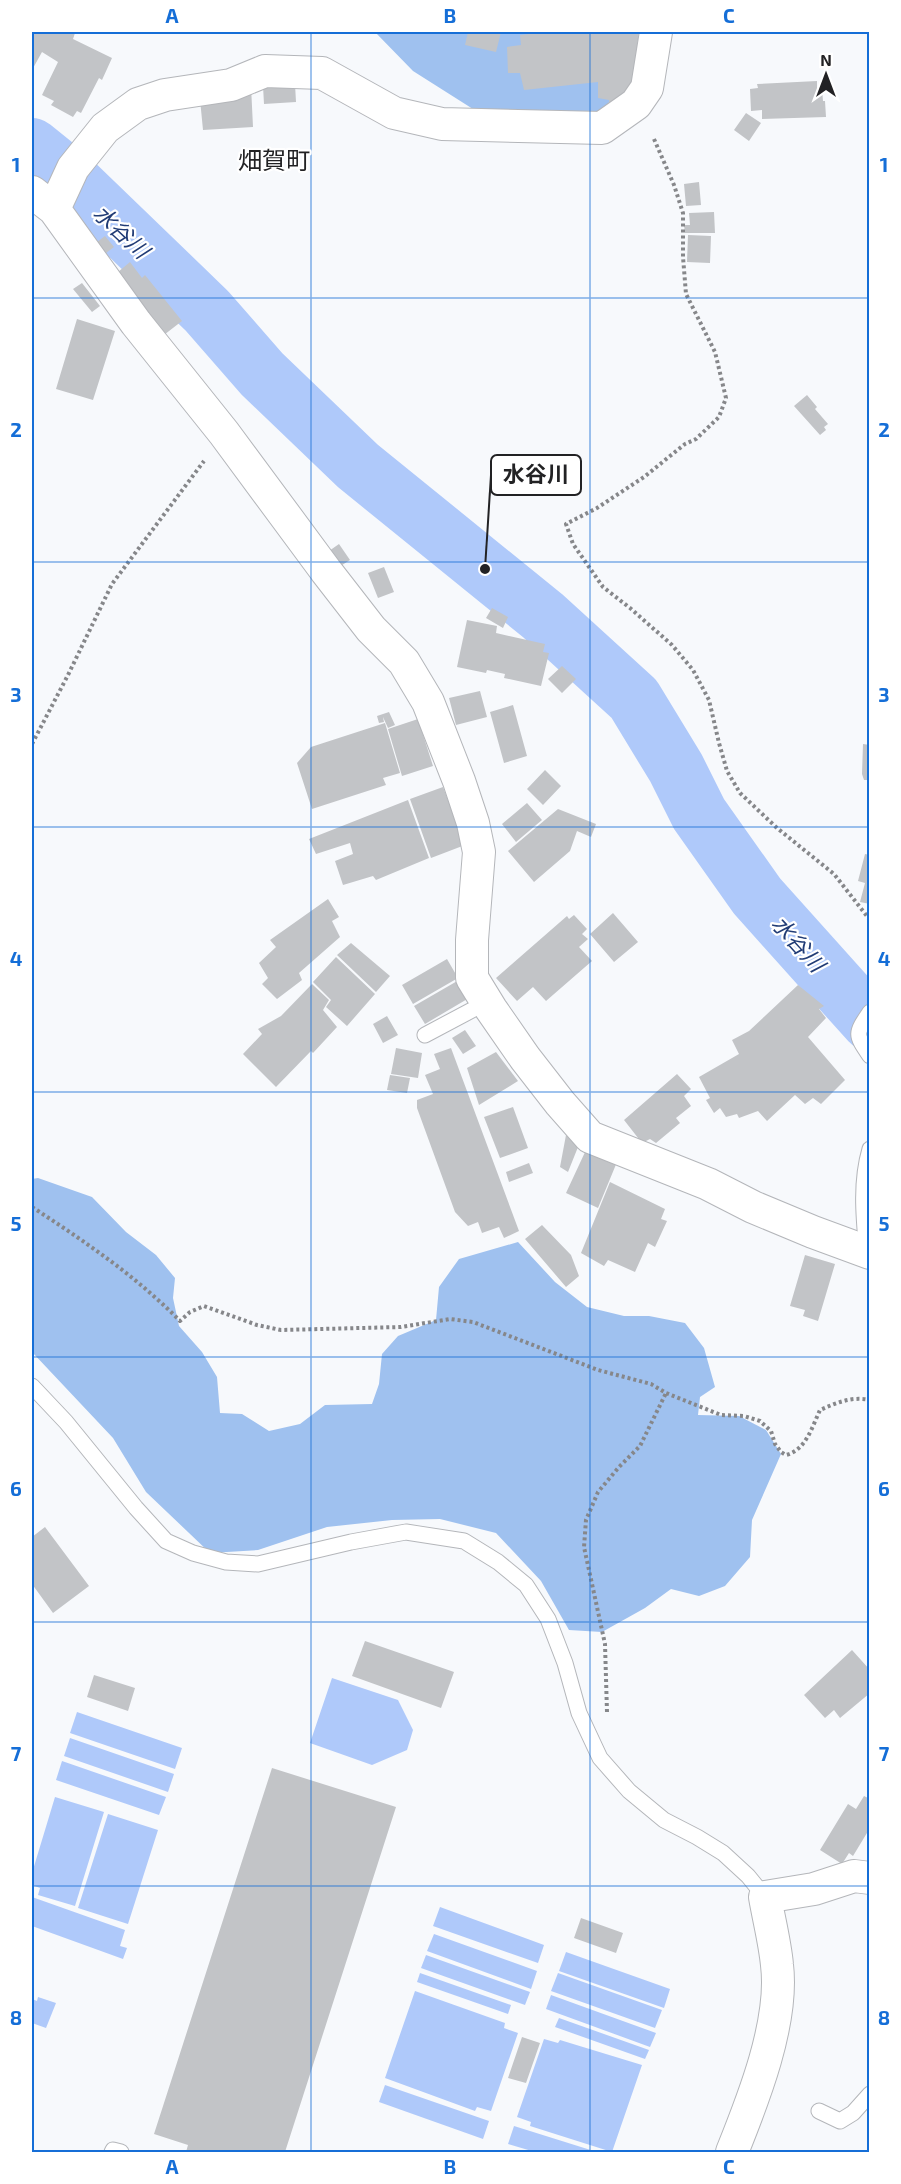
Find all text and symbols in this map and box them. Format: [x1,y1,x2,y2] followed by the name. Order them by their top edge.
[165,3,179,27] text: A
[444,3,456,27] text: B
[723,3,735,27] text: C
[796,45,856,105] north arrow
[820,50,832,69] text: N
[238,145,310,174] district label: 畑賀町
[12,152,20,176] text: 1
[880,152,888,176] text: 1
[89,199,156,264] water label: 水谷川
[10,417,22,441] text: 2
[878,417,890,441] text: 2
[491,455,581,495] callout: 水谷川
[503,460,569,486] text: 水谷川
[10,682,22,706] text: 3
[878,682,890,706] text: 3
[767,910,832,978] water label: 水谷川
[10,946,23,970] text: 4
[878,946,891,970] text: 4
[10,1211,22,1235] text: 5
[878,1211,890,1235] text: 5
[10,1476,22,1500] text: 6
[878,1476,890,1500] text: 6
[11,1741,22,1765] text: 7
[879,1741,890,1765] text: 7
[10,2005,22,2029] text: 8
[878,2005,890,2029] text: 8
[165,2154,179,2178] text: A
[444,2154,456,2178] text: B
[723,2154,735,2178] text: C

